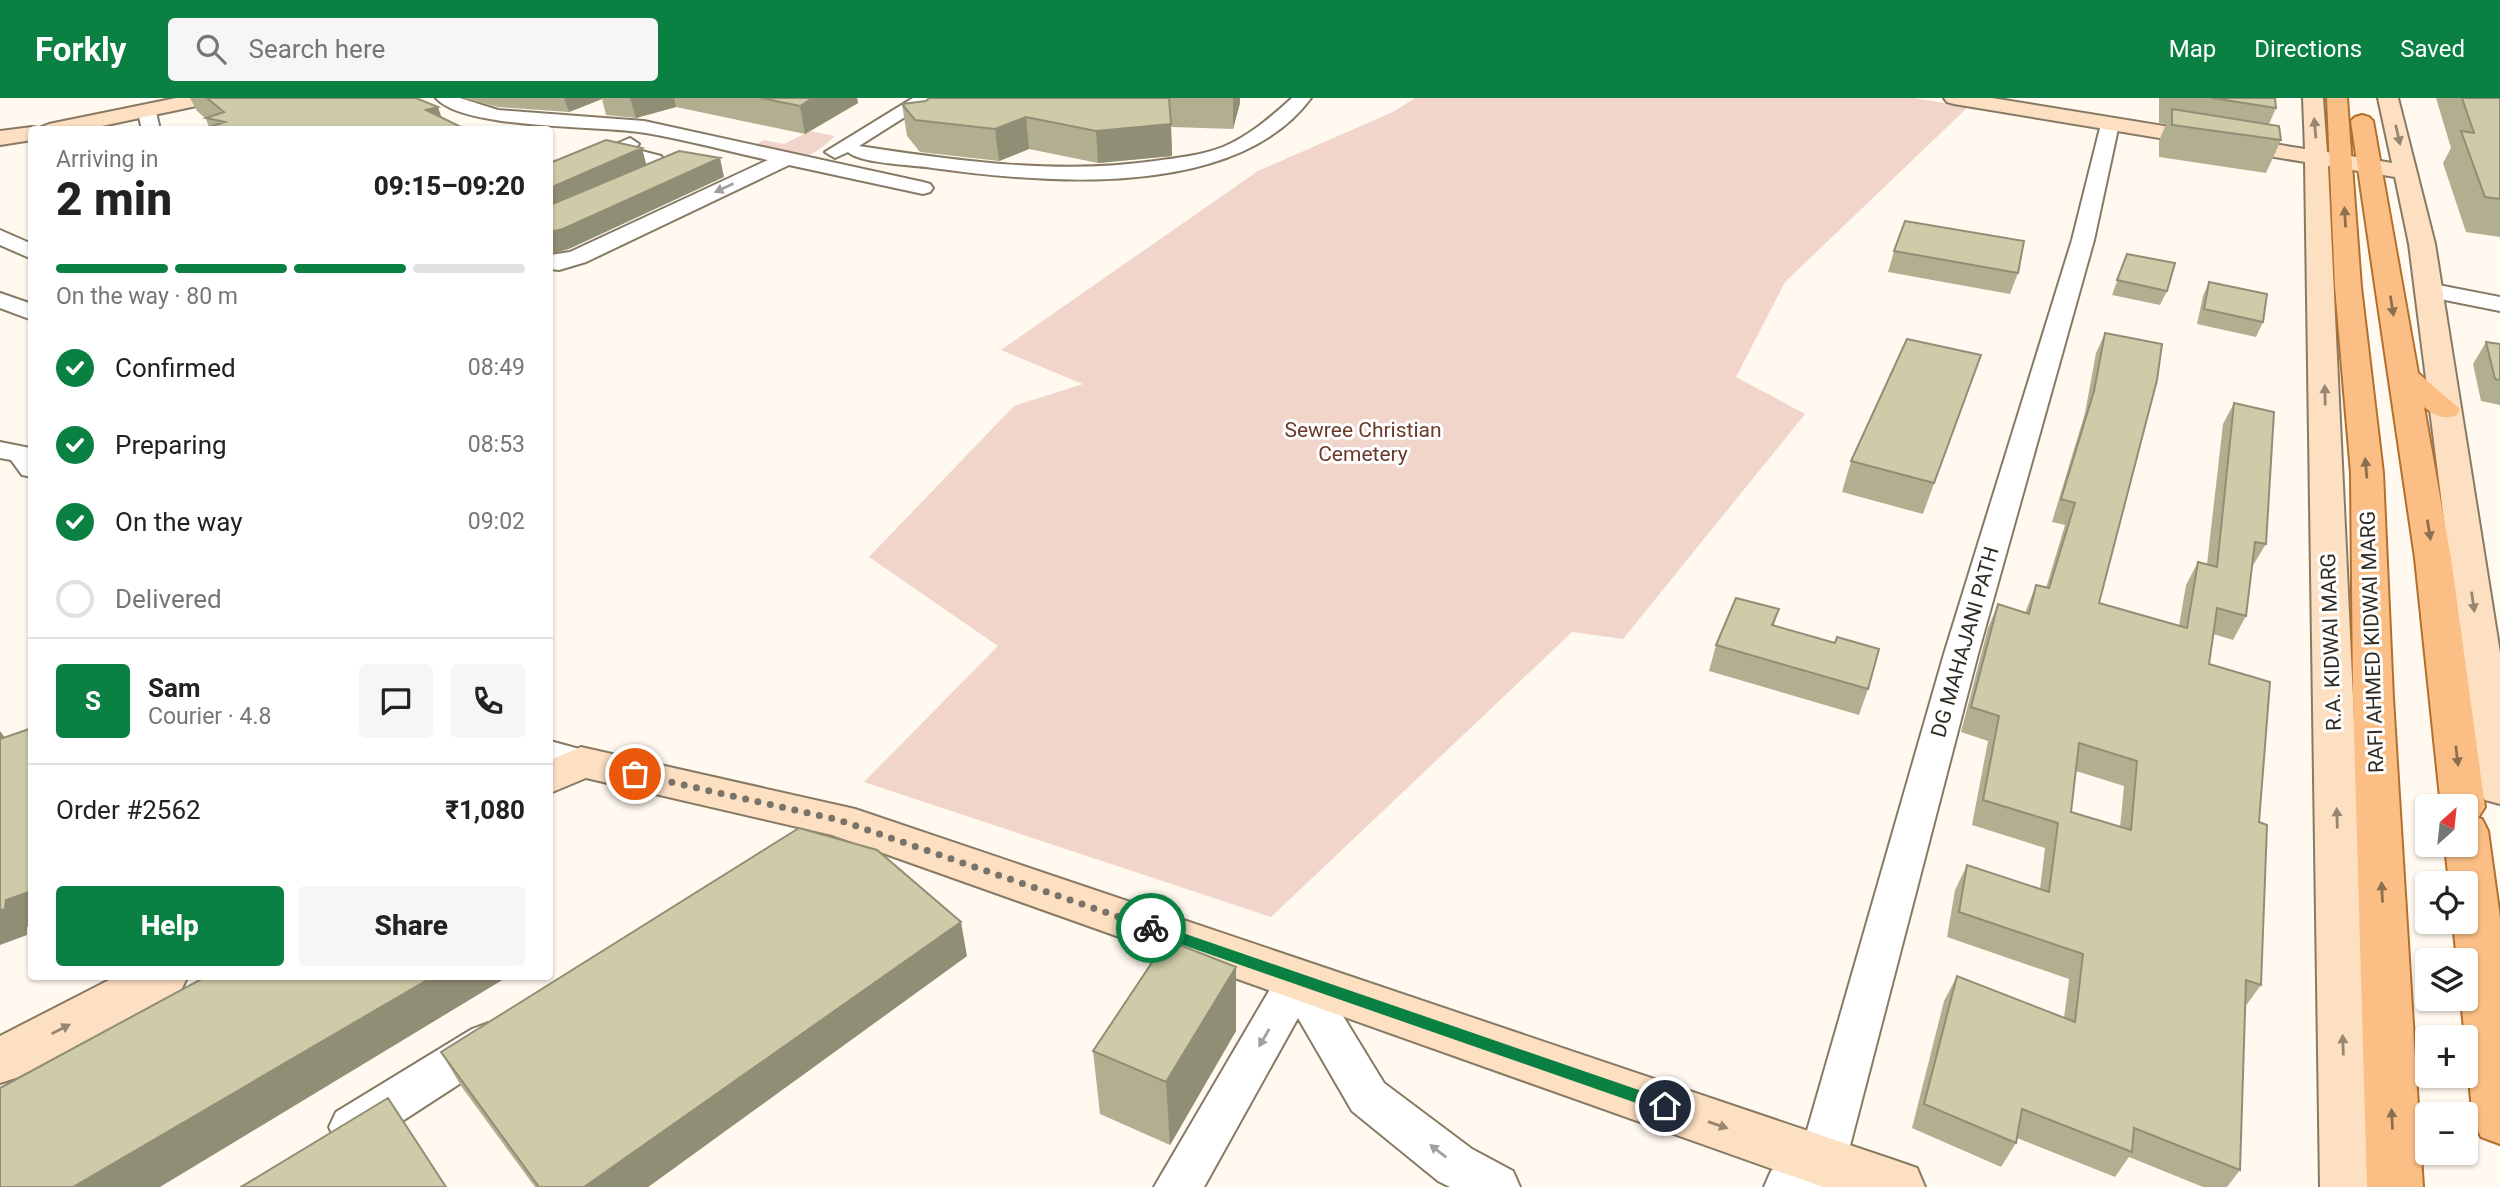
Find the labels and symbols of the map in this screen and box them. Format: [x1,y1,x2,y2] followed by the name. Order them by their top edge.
[2309,117,2320,139] one-way arrow
[2392,124,2403,146] one-way arrow
[713,183,734,194] one-way arrow
[2339,206,2350,228] one-way arrow
[2387,295,2398,317] one-way arrow
[2319,383,2330,405] one-way arrow
[1284,418,1442,466] park label: Sewree Christian Cemetery
[2360,457,2371,479] one-way arrow
[2355,511,2389,773] street label: RAFI AHMED KIDWAI MARG
[2424,519,2435,541] one-way arrow
[1926,544,2004,740] street label: DG MAHAJANI PATH
[2316,553,2346,731] street label: R.A. KIDWAI MARG
[2468,591,2479,613] one-way arrow
[605,744,665,804] pin
[2451,745,2462,767] one-way arrow
[2415,794,2478,858] north arrow
[2331,807,2342,829] one-way arrow
[2376,880,2387,902] one-way arrow
[1116,893,1186,963] courier
[51,1024,71,1035] one-way arrow
[1258,1028,1270,1047] one-way arrow
[2338,1034,2349,1056] one-way arrow
[1635,1076,1695,1136] pin
[2386,1108,2397,1130] one-way arrow
[1708,1120,1729,1131] one-way arrow
[1429,1144,1447,1159] one-way arrow

